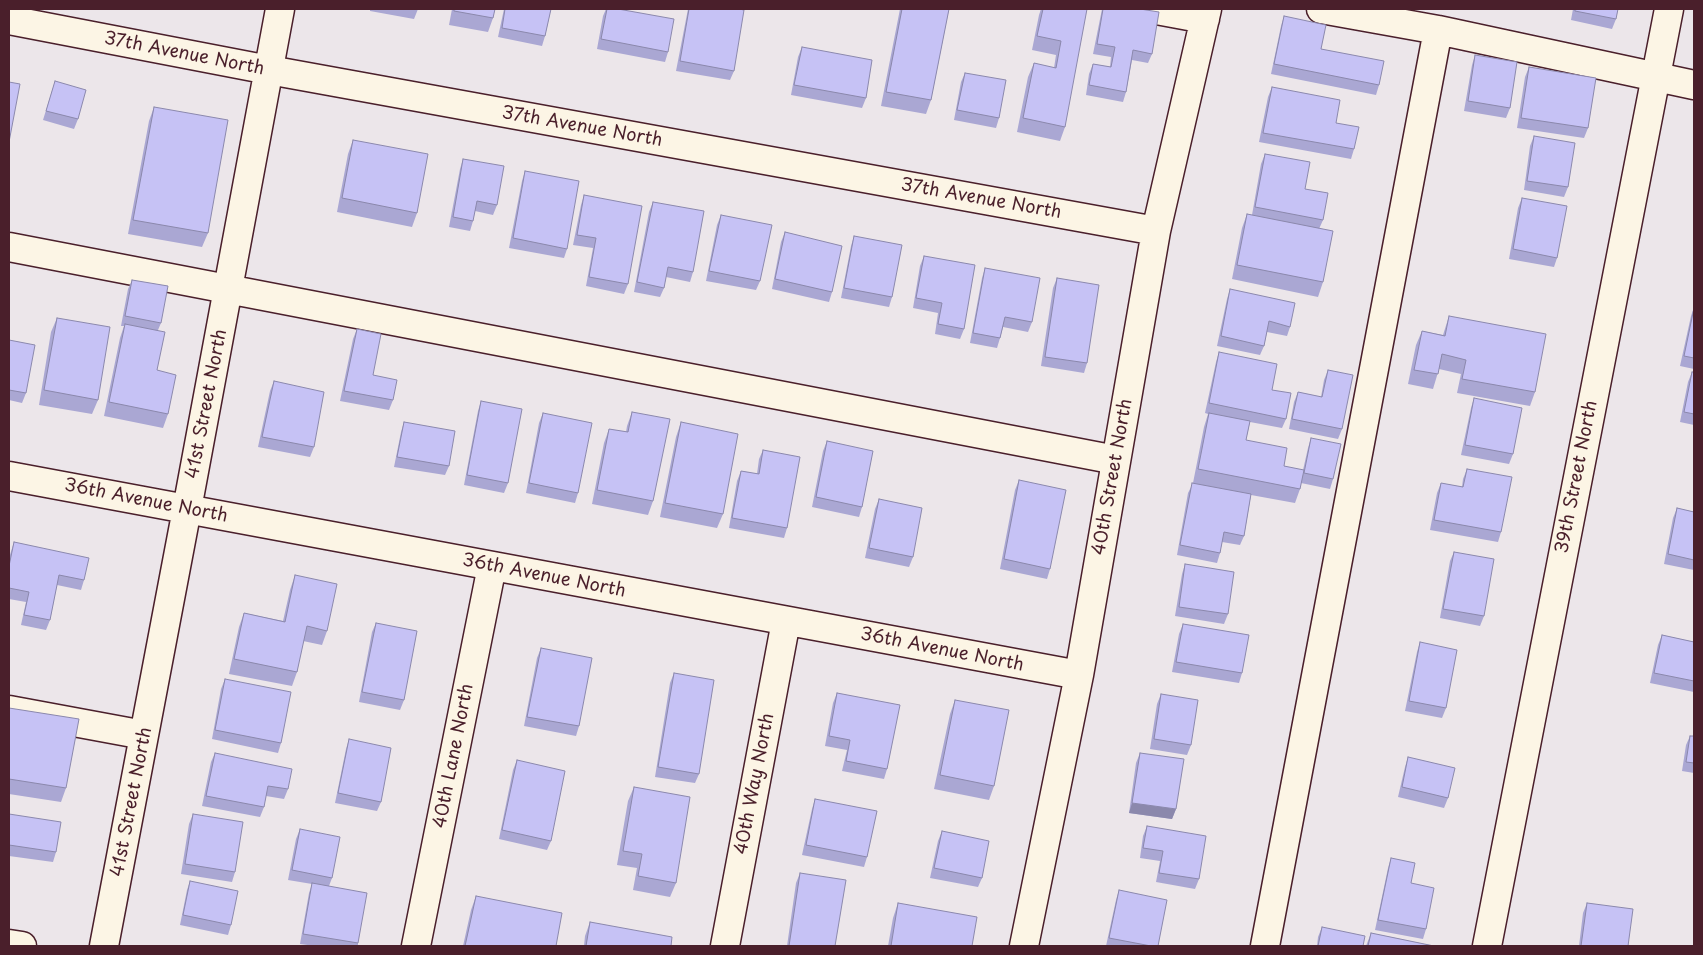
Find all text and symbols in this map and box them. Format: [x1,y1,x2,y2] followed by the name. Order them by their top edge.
[102,28,266,80] street label: 37th Avenue North
[500,102,664,152] street label: 37th Avenue North
[899,174,1063,224] street label: 37th Avenue North
[182,327,232,481] street label: 41st Street North
[1089,397,1137,557] street label: 40th Street North
[1552,399,1602,555] street label: 39th Street North
[62,475,230,527] street label: 36th Avenue North
[460,550,628,602] street label: 36th Avenue North
[858,624,1026,676] street label: 36th Avenue North
[429,682,479,830] street label: 40th Lane North
[731,712,779,856] street label: 40th Way North
[107,725,157,879] street label: 41st Street North

